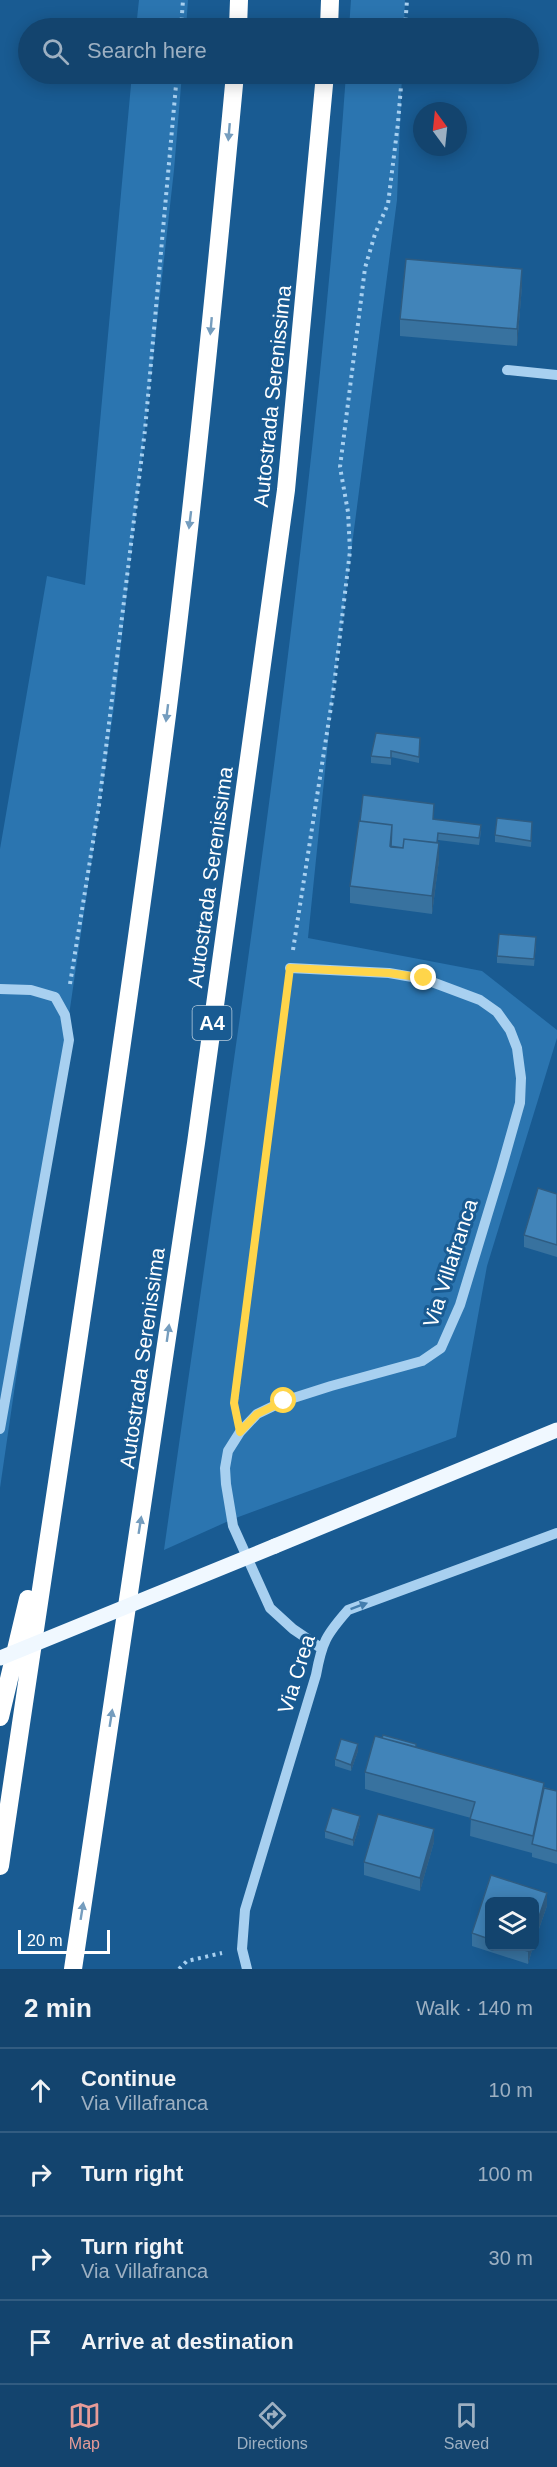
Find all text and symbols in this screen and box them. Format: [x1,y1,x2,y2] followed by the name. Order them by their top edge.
[18,18,539,84] search box
[39,35,72,68] icon: search
[87,38,207,63] text: Search here
[413,102,467,156] north arrow
[224,122,234,141] one-way arrow
[249,284,295,508] street label: Autostrada Serenissima
[206,316,216,335] one-way arrow
[185,510,194,529] one-way arrow
[162,704,171,723] one-way arrow
[183,765,237,989] street label: Autostrada Serenissima
[410,964,436,990] route end
[192,1006,232,1040] road number: A4
[418,1196,482,1330] street label: Via Villafranca
[115,1246,169,1470] street label: Autostrada Serenissima
[164,1323,173,1342] one-way arrow
[270,1387,296,1413] route start
[136,1516,145,1535] one-way arrow
[351,1601,369,1611] one-way arrow
[273,1631,319,1716] street label: Via Crea
[107,1709,116,1728] one-way arrow
[485,1897,539,1951] map controls
[485,1897,539,1951] button: layers
[78,1902,87,1921] one-way arrow
[18,1927,110,1954] scale bar
[27,1932,63,1949] text: 20 m
[24,1993,92,2023] text: 2 min
[416,1997,533,2019] text: Walk · 140 m
[81,2066,176,2091] text: Continue
[24,2074,57,2107] icon: ahead
[489,2079,533,2101] text: 10 m
[81,2092,208,2114] text: Via Villafranca
[24,2158,57,2191] icon: right
[81,2161,183,2186] text: Turn right
[477,2163,533,2185] text: 100 m
[81,2234,183,2259] text: Turn right
[24,2242,57,2275] icon: right
[489,2247,533,2269] text: 30 m
[81,2260,208,2282] text: Via Villafranca
[24,2326,57,2359] icon: arrive
[81,2329,294,2354] text: Arrive at destination
[68,2399,101,2453] tab: Map
[237,2399,308,2453] tab: Directions
[444,2399,489,2453] tab: Saved

